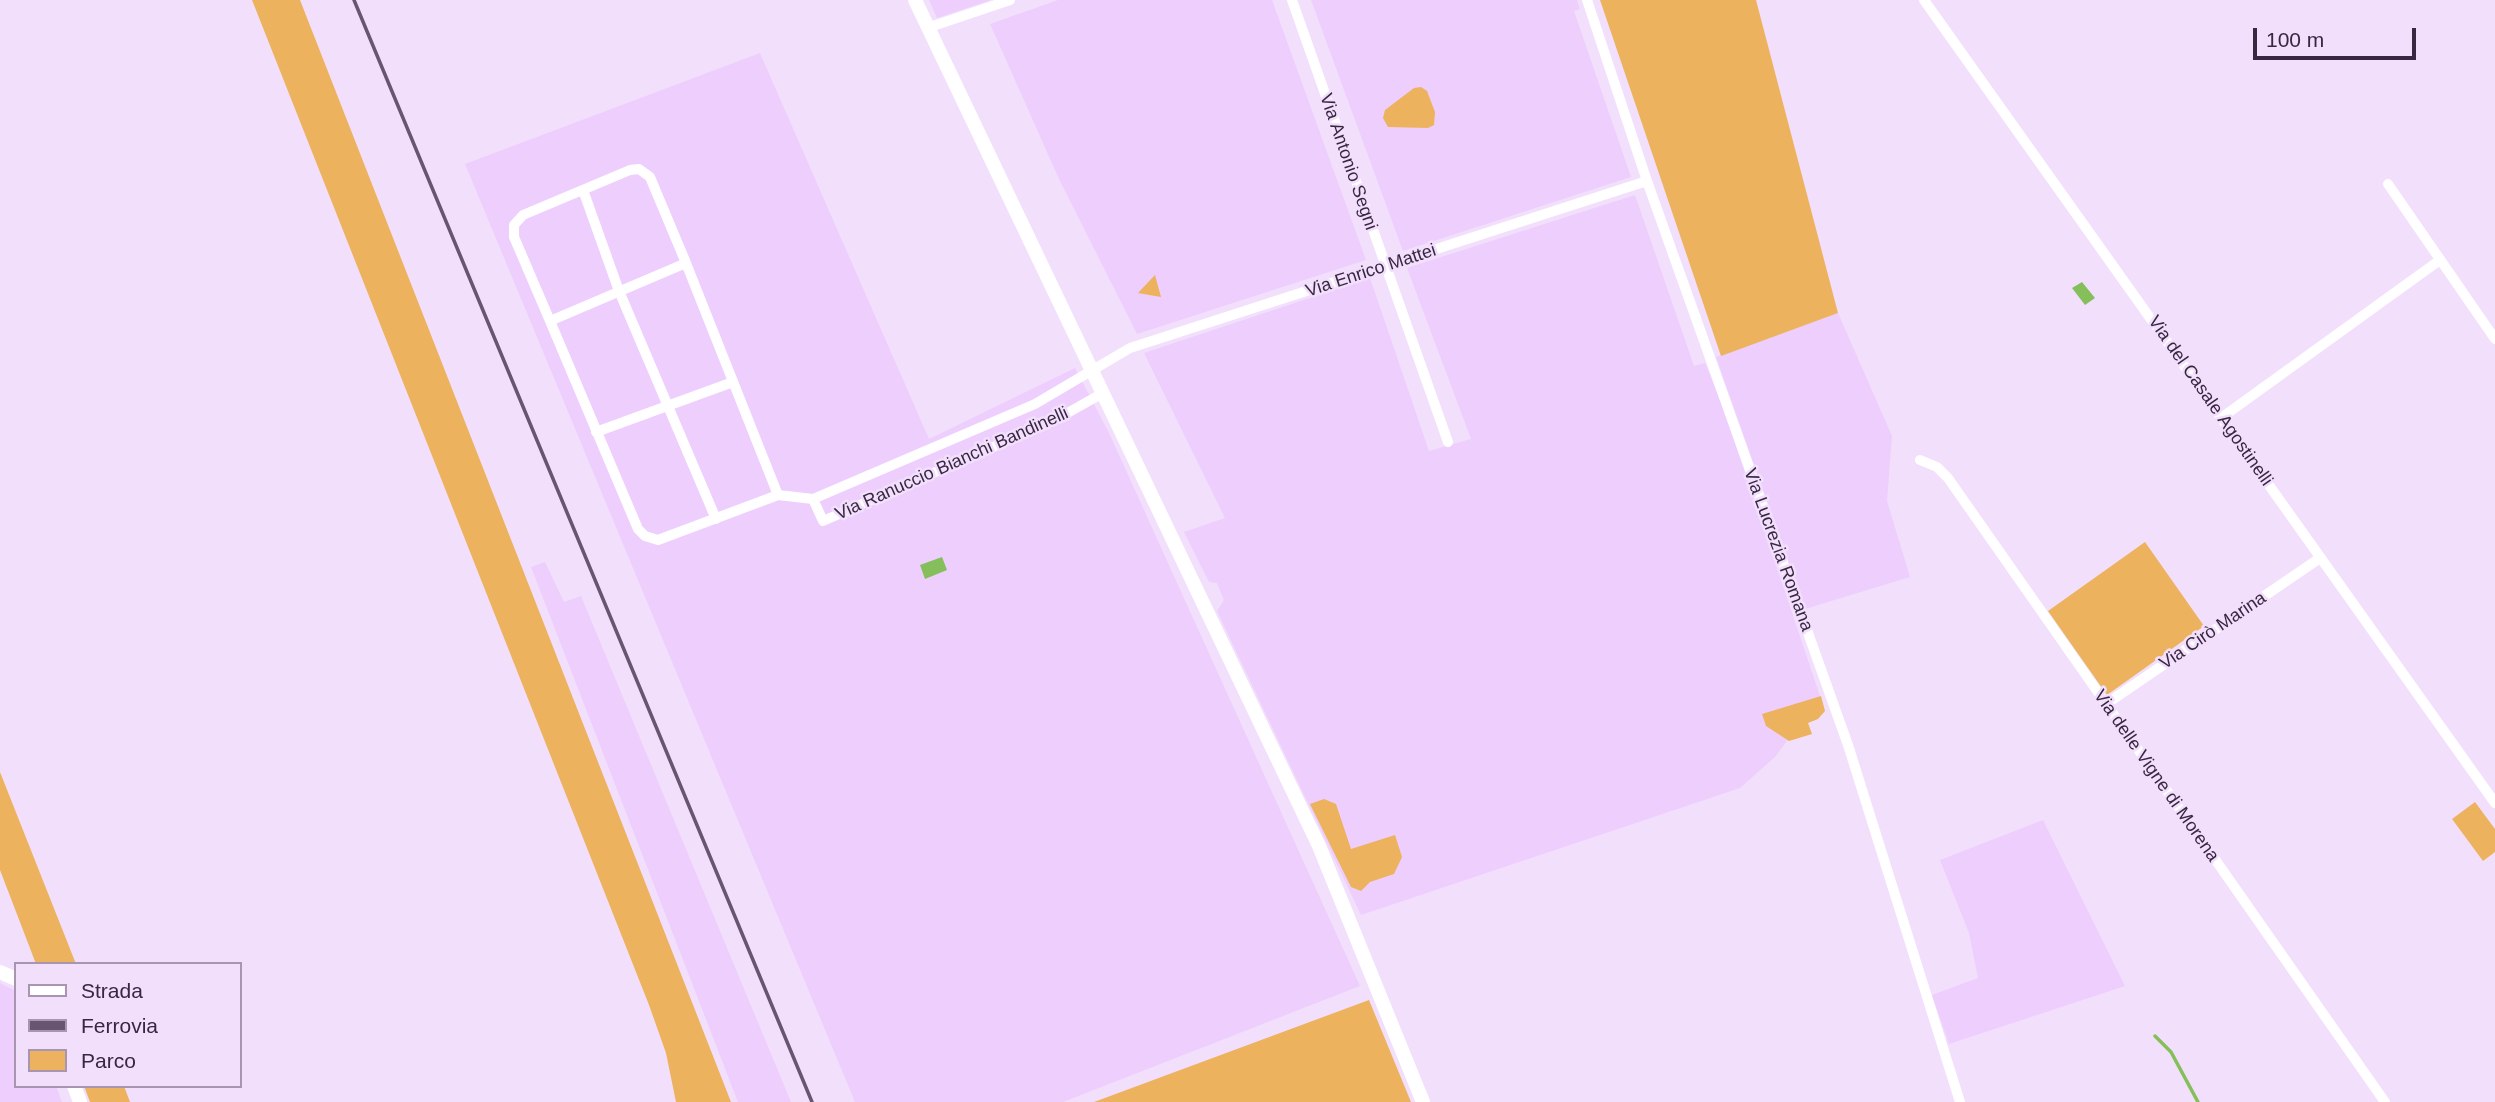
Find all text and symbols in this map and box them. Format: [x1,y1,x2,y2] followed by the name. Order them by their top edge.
[2257,14,2420,58] scale bar
[2266,28,2324,51] text: 100 m
[1315,91,1381,233] street label: Via Antonio Segni
[1303,240,1439,302] street label: Via Enrico Mattei
[2143,312,2277,490] street label: Via del Casale Agostinelli
[832,403,1072,525] street label: Via Ranuccio Bianchi Bandinelli
[1738,466,1818,634] street label: Via Lucrezia Romana
[2156,587,2270,675] street label: Via Cirò Marina
[2089,686,2223,866] street label: Via delle Vigne di Morena
[14,962,242,1088] legend
[81,979,143,1002] text: Strada
[81,1014,158,1037] text: Ferrovia
[81,1049,136,1072] text: Parco

